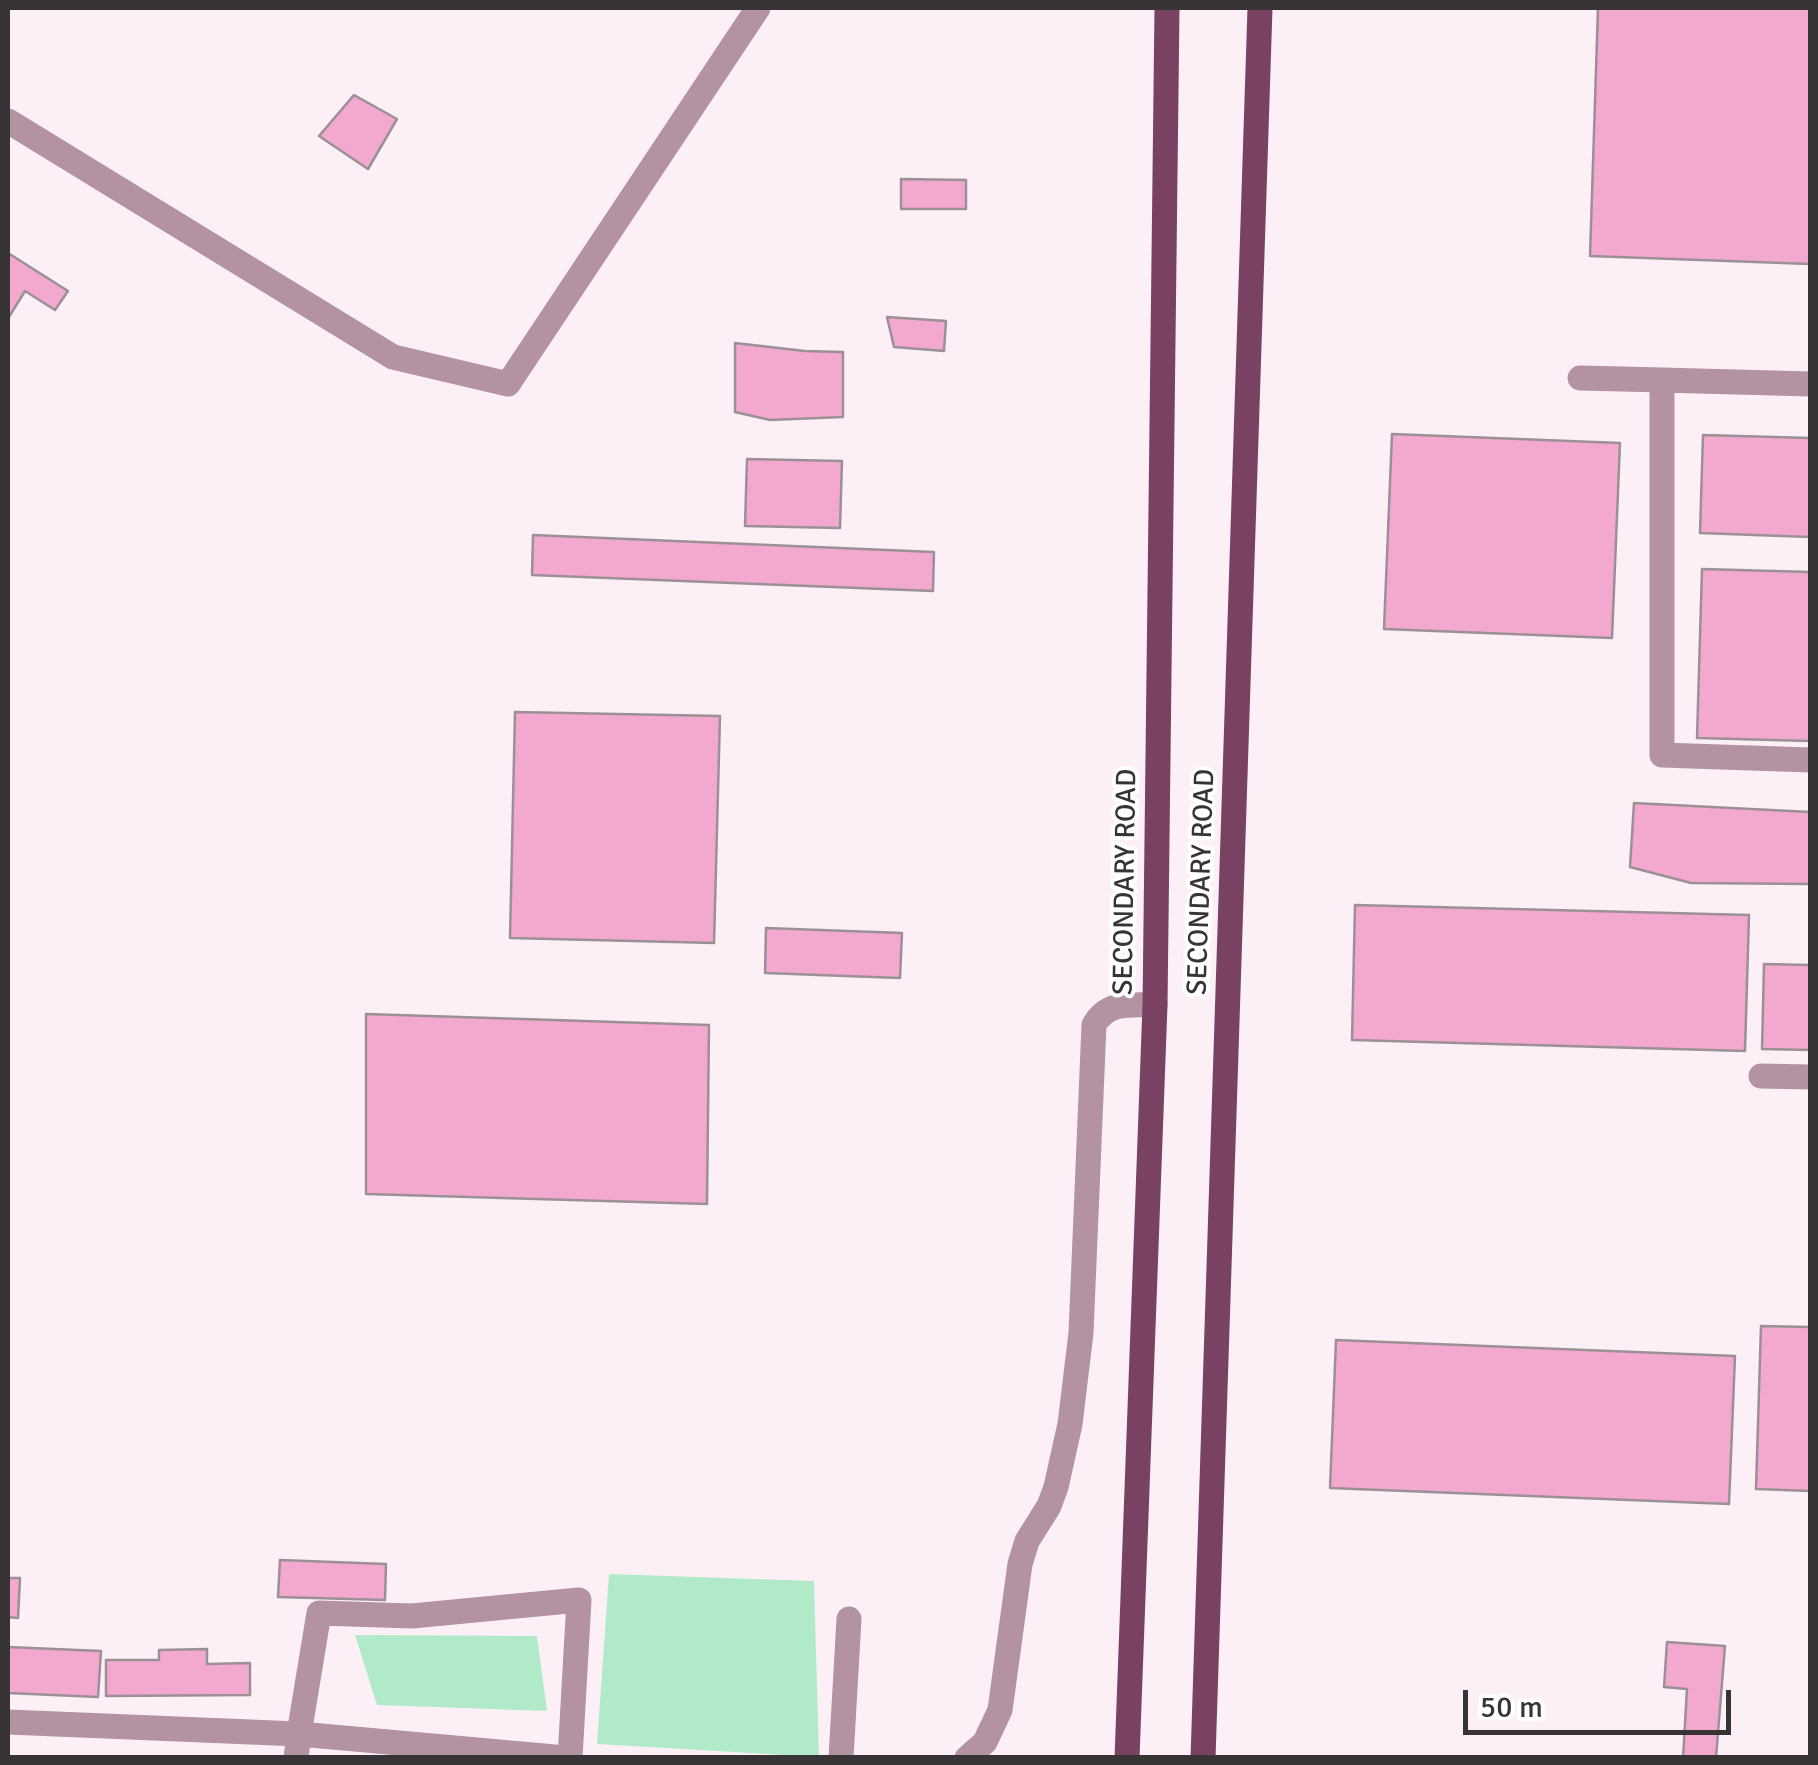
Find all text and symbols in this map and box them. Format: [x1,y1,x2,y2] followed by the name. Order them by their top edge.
[1181,768,1223,996] street label: SECONDARY ROAD
[1107,769,1145,995] street label: SECONDARY ROAD
[1468,1670,1736,1732] scale bar
[1480,1689,1543,1726] text: 50 m

